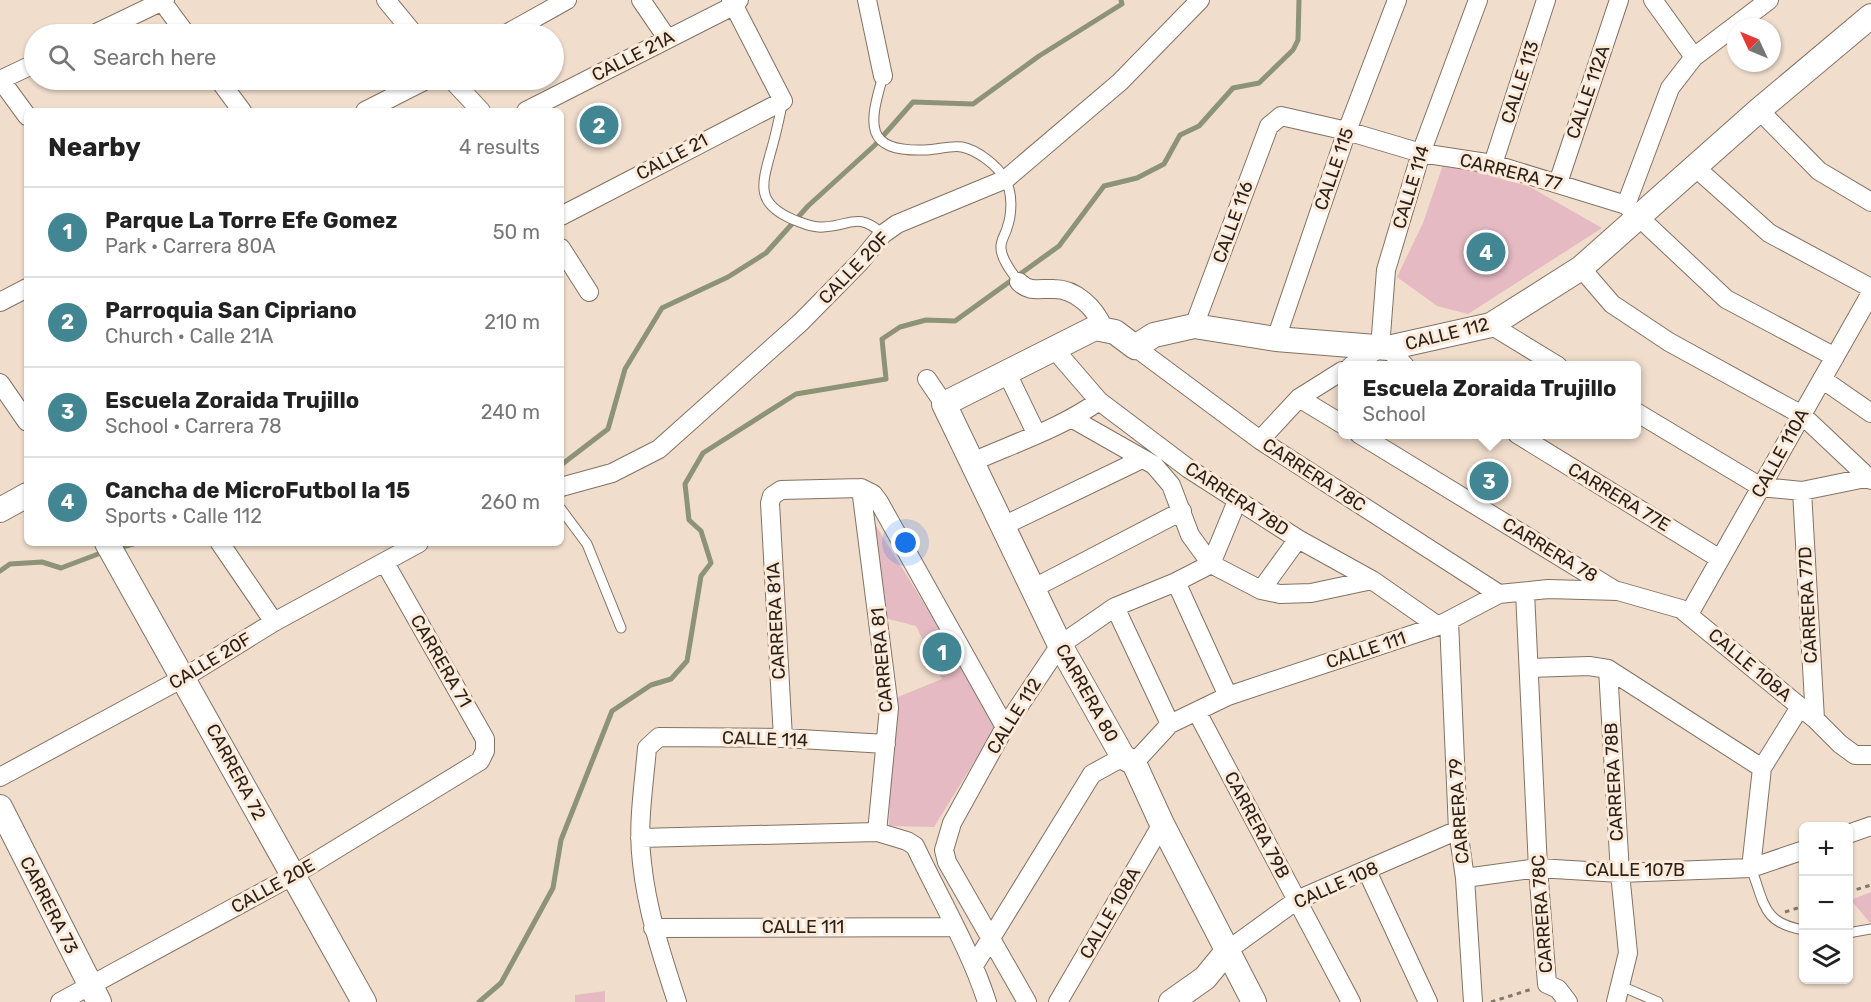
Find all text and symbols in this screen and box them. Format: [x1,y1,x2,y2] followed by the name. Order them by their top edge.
[1727,18,1781,72] north arrow
[24,24,564,90] search box
[588,26,678,86] street label: CALLE 21A
[1496,38,1544,126] street label: CALLE 113
[45,41,78,74] icon: search
[1562,42,1614,142] street label: CALLE 112A
[93,44,216,71] text: Search here
[580,102,618,148] pin: 2
[1310,125,1358,213] street label: CALLE 115
[632,129,712,185] street label: CALLE 21
[48,132,141,163] text: Nearby
[459,135,540,159] text: 4 results
[1388,143,1434,231] street label: CALLE 114
[1458,149,1564,195] street label: CARRERA 77
[1208,178,1258,266] street label: CALLE 116
[105,207,397,234] text: Parque La Torre Efe Gomez
[63,220,72,244] text: 1
[493,220,540,244] text: 50 m
[814,227,894,309] street label: CALLE 20F
[1466,230,1506,274] pin: 4
[105,234,276,258] text: Park · Carrera 80A
[105,297,357,324] text: Parroquia San Cipriano
[61,310,74,334] text: 2
[484,310,540,334] text: 210 m
[1403,313,1491,355] street label: CALLE 112
[105,324,273,348] text: Church · Calle 21A
[1338,361,1641,439] popup
[1362,375,1617,402] text: Escuela Zoraida Trujillo
[105,387,359,414] text: Escuela Zoraida Trujillo
[61,400,74,424] text: 3
[481,400,540,424] text: 240 m
[1362,402,1426,426] text: School
[1747,405,1813,501] street label: CALLE 110A
[105,414,282,438] text: School · Carrera 78
[1258,433,1370,517] street label: CARRERA 78C
[1181,457,1293,541] street label: CARRERA 78D
[1470,458,1508,504] pin: 3
[1564,458,1674,536] street label: CARRERA 77E
[105,477,410,504] text: Cancha de MicroFutbol la 15
[61,490,74,514] text: 4
[481,490,540,514] text: 260 m
[105,504,262,528] text: Sports · Calle 112
[1499,513,1601,587] street label: CARRERA 78
[891,528,920,557] your location
[1794,546,1822,664] street label: CARRERA 77D
[762,562,790,680] street label: CARRERA 81A
[866,607,898,713] street label: CARRERA 81
[406,611,476,711] street label: CARRERA 71
[1704,624,1796,706] street label: CALLE 108A
[1323,627,1409,673] street label: CALLE 111
[165,628,255,694] street label: CALLE 20F
[922,630,962,674] pin: 1
[1051,640,1123,746] street label: CARRERA 80
[982,674,1046,758] street label: CALLE 112
[201,720,271,824] street label: CARRERA 72
[1600,722,1628,842] street label: CARRERA 78B
[722,727,808,751] street label: CALLE 114
[1444,757,1474,865] street label: CARRERA 79
[1220,768,1294,882] street label: CARRERA 79B
[1799,822,1853,984] map controls
[1799,822,1853,876] button: +
[15,853,83,957] street label: CARRERA 73
[227,854,319,918] street label: CALLE 20E
[1527,854,1557,974] street label: CARRERA 78C
[1290,857,1382,913] street label: CALLE 108
[1585,859,1685,881] street label: CALLE 107B
[1075,863,1145,963] street label: CALLE 108A
[1799,876,1853,930] button: −
[762,916,844,938] street label: CALLE 111
[1799,930,1853,984] button: layers

